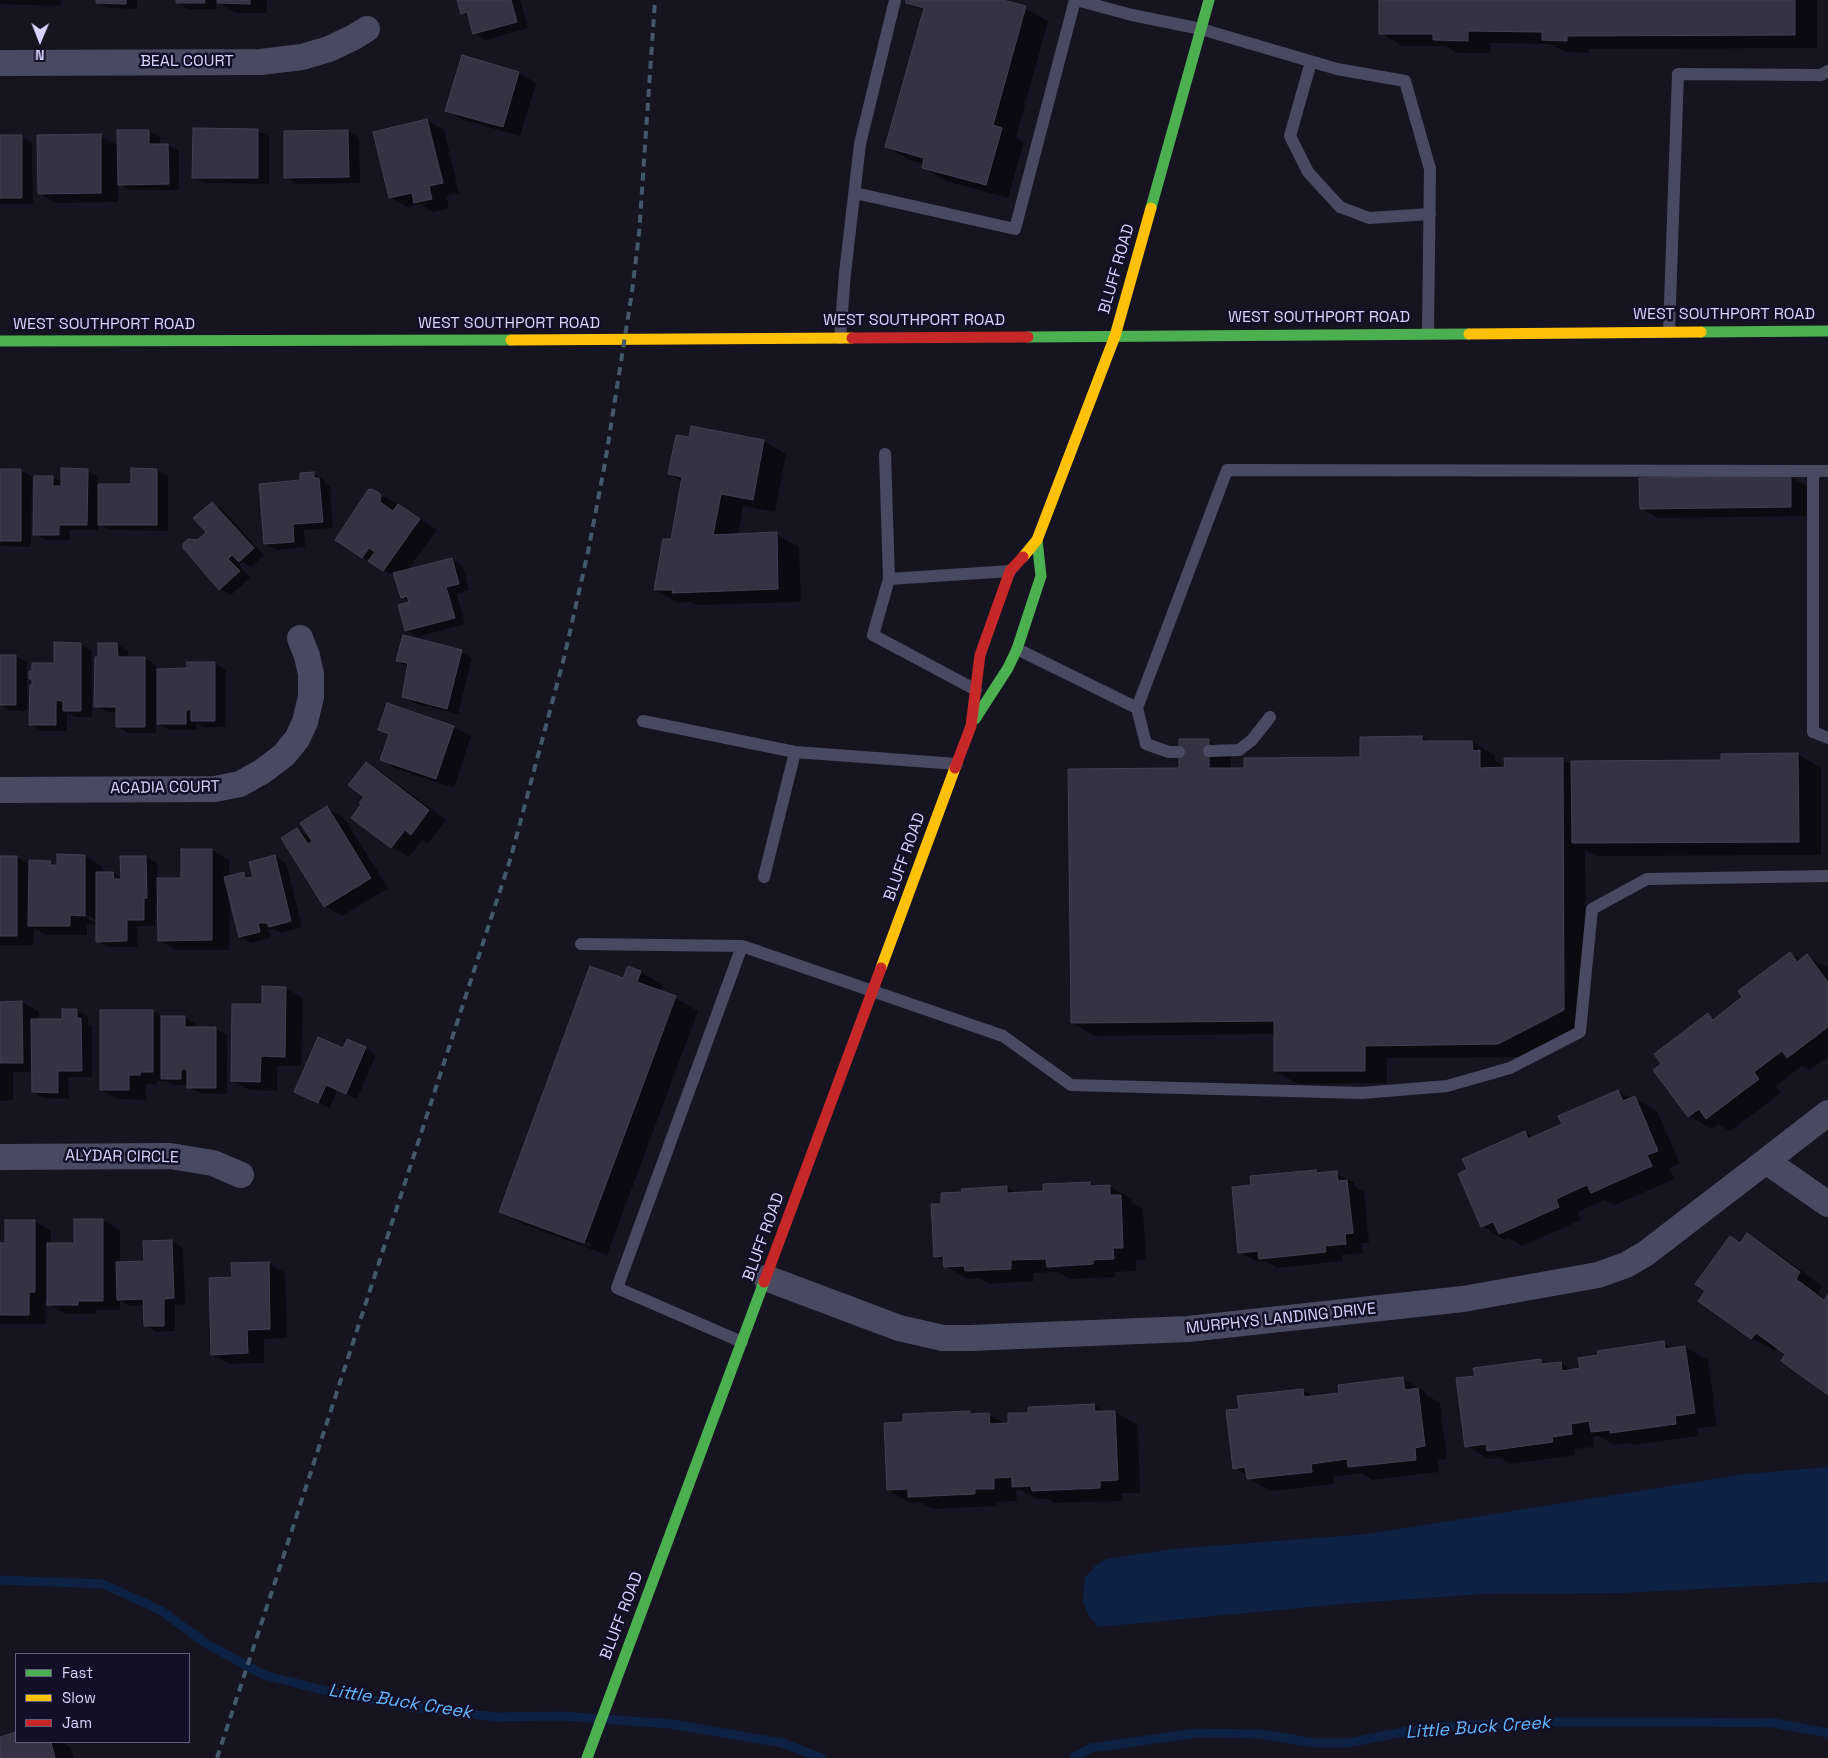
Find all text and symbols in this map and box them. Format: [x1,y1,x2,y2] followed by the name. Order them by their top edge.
[15,15,65,65] north arrow
[35,46,45,64] text: N
[140,52,234,72] street label: BEAL COURT
[1095,222,1139,316] street label: BLUFF ROAD
[1633,305,1815,325] street label: WEST SOUTHPORT ROAD
[1228,308,1410,328] street label: WEST SOUTHPORT ROAD
[823,311,1005,331] street label: WEST SOUTHPORT ROAD
[418,314,600,334] street label: WEST SOUTHPORT ROAD
[13,315,195,335] street label: WEST SOUTHPORT ROAD
[110,777,220,799] street label: ACADIA COURT
[880,810,930,904] street label: BLUFF ROAD
[65,1146,179,1168] street label: ALYDAR CIRCLE
[739,1190,789,1284] street label: BLUFF ROAD
[1185,1299,1377,1339] street label: MURPHYS LANDING DRIVE
[596,1569,648,1663] street label: BLUFF ROAD
[15,1653,190,1743] legend
[62,1663,93,1682] text: Fast
[327,1680,473,1724] water label: Little Buck Creek
[62,1688,96,1707] text: Slow
[1405,1712,1551,1744] water label: Little Buck Creek
[62,1713,92,1732] text: Jam

